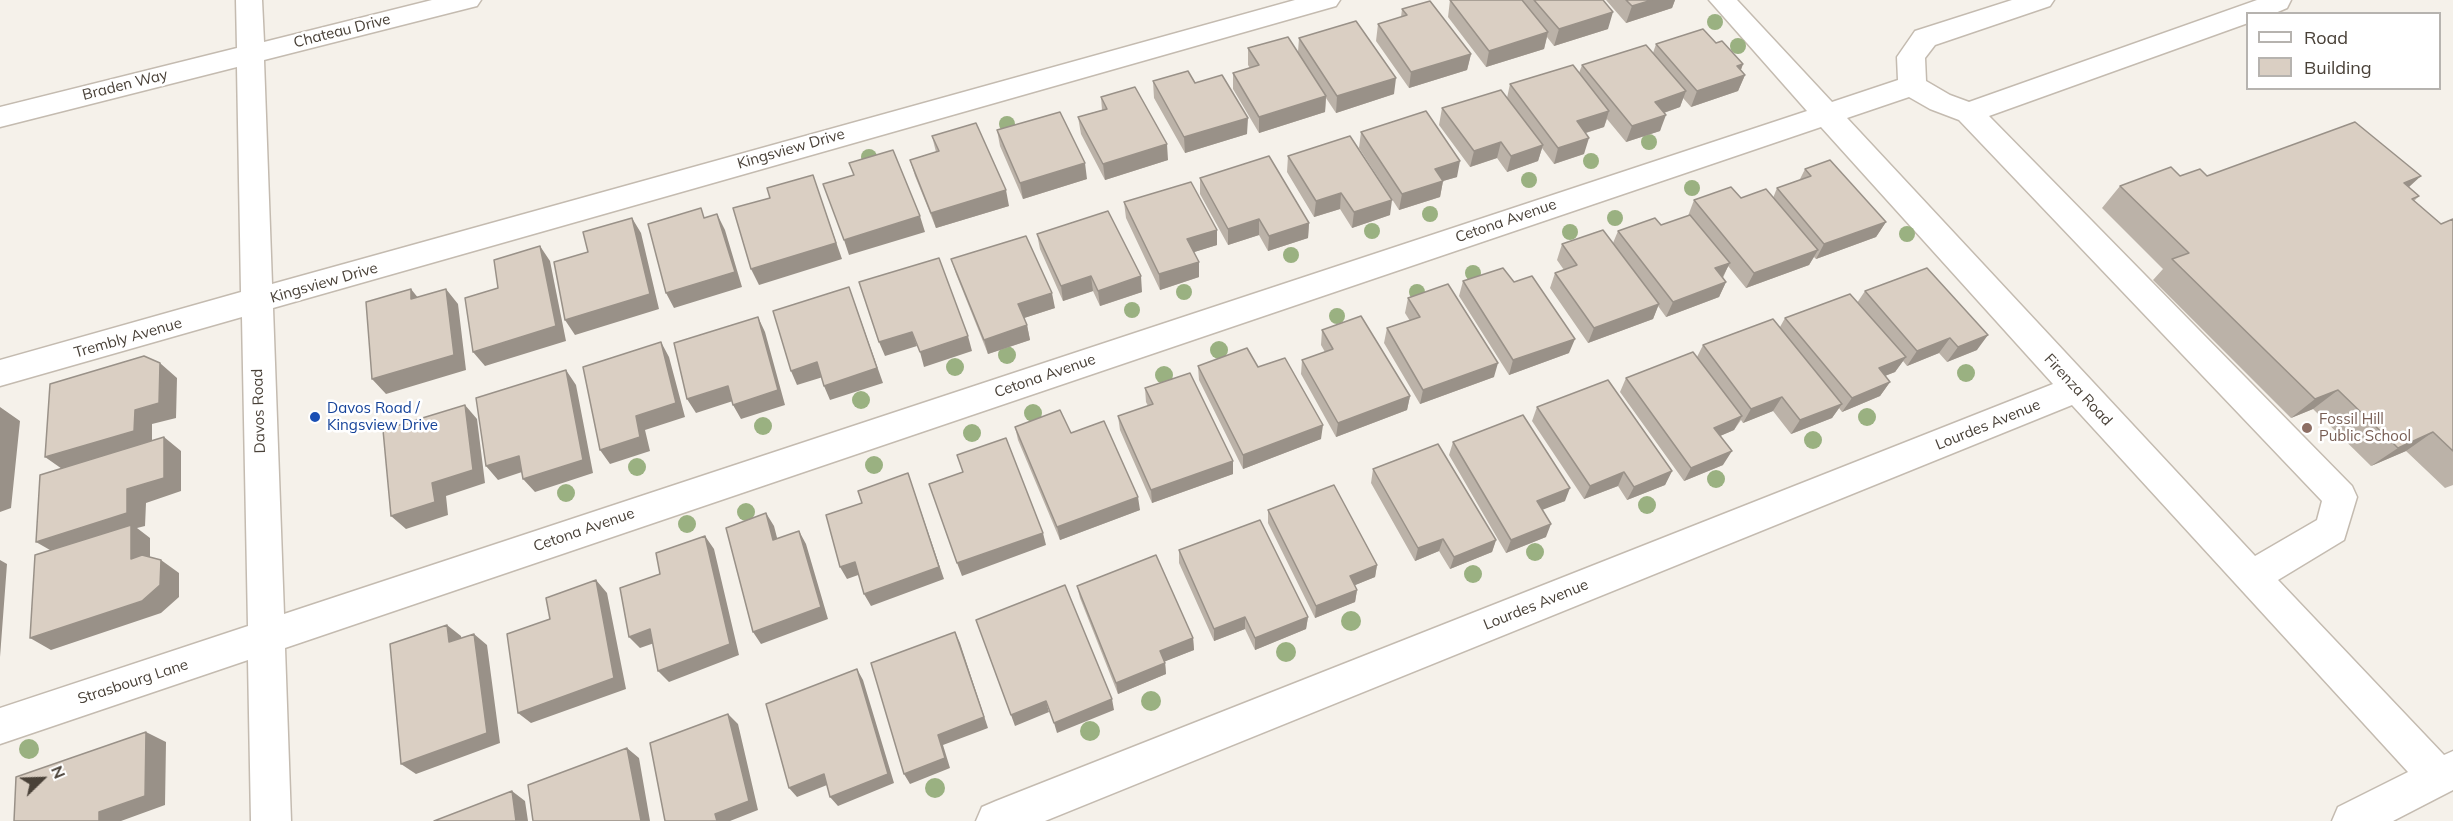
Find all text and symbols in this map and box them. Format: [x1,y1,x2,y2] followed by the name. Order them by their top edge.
[292,10,392,52] street label: Chateau Drive
[2246,12,2441,90] legend
[2304,26,2348,49] text: Road
[2304,56,2372,79] text: Building
[81,66,169,104] street label: Braden Way
[735,125,847,173] street label: Kingsview Drive
[1453,195,1559,247] street label: Cetona Avenue
[268,259,380,307] street label: Kingsview Drive
[72,314,184,362] street label: Trembly Avenue
[992,350,1098,402] street label: Cetona Avenue
[2040,350,2116,430] street label: Firenza Road
[249,368,269,454] street label: Davos Road
[1933,396,2043,454] street label: Lourdes Avenue
[327,399,438,434] place label: Davos Road / Kingsview Drive
[308,410,322,424] marker: Davos Road / Kingsview Drive
[2319,410,2411,445] place label: Fossil Hill Public School
[2300,421,2314,435] marker: Fossil Hill Public School
[531,504,637,556] street label: Cetona Avenue
[1481,576,1591,634] street label: Lourdes Avenue
[76,656,190,708] street label: Strasbourg Lane
[12,749,72,809] north arrow
[47,762,70,781] text: N

